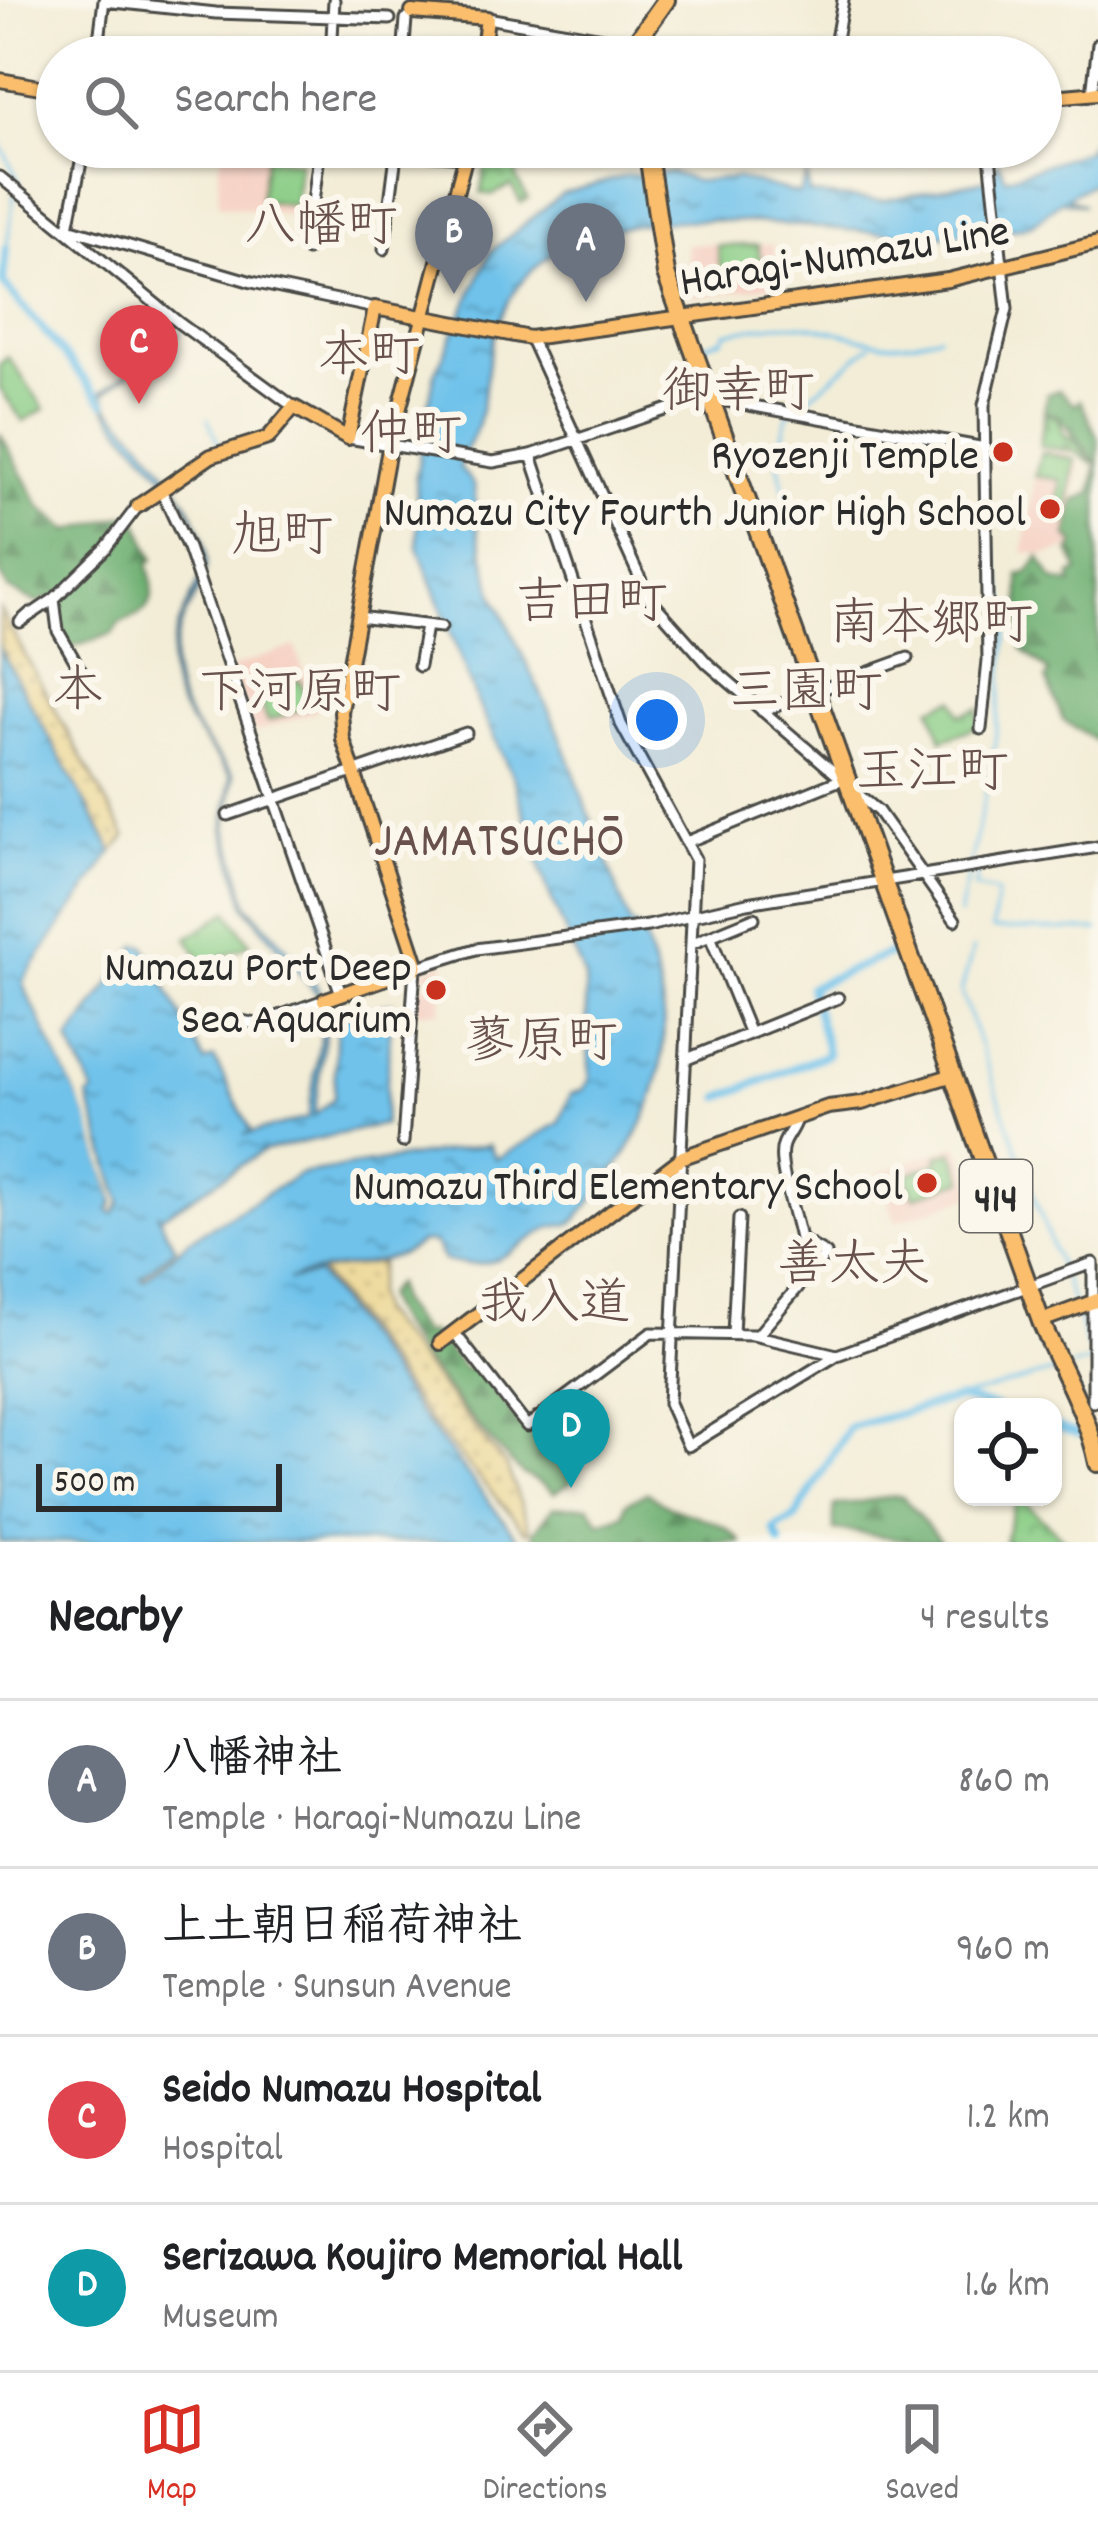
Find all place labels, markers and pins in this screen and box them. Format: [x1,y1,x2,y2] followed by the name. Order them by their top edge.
[415,195,493,294] pin: B
[547,203,625,302] pin: A
[100,305,178,404] pin: C
[711,427,979,491] place label: Ryozenji Temple
[990,439,1016,465] marker: Ryozenji Temple
[383,484,1026,548] place label: Numazu City Fourth Junior High School
[1037,496,1063,522] marker: Numazu City Fourth Junior High School
[104,939,412,1055] place label: Numazu Port Deep Sea Aquarium
[423,977,449,1003] marker: Numazu Port Deep Sea Aquarium
[353,1158,903,1222] place label: Numazu Third Elementary School
[914,1170,940,1196] marker: Numazu Third Elementary School
[532,1389,610,1488] pin: D

